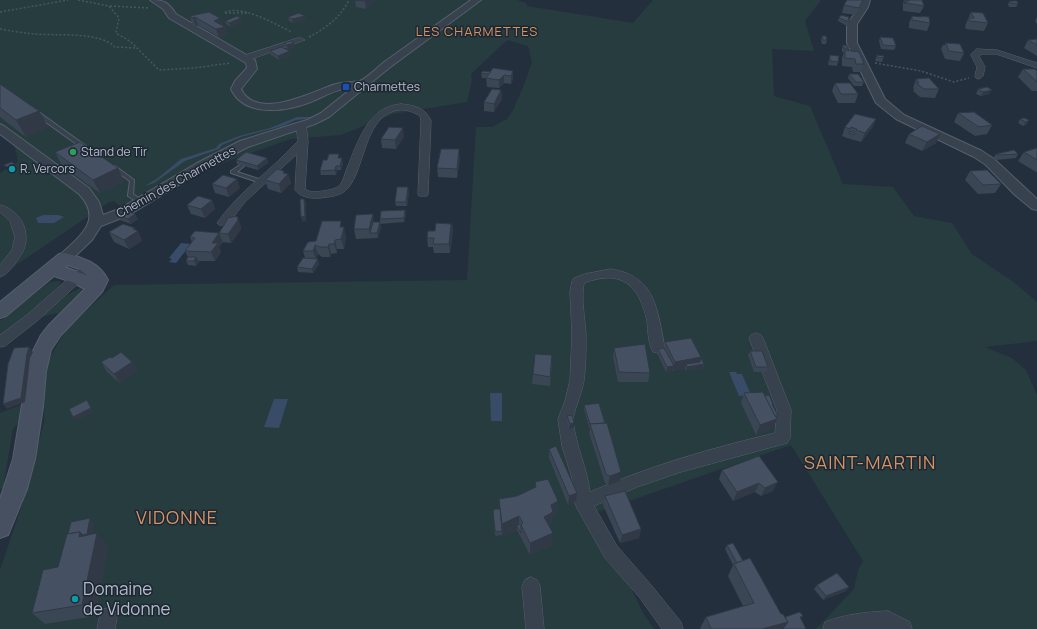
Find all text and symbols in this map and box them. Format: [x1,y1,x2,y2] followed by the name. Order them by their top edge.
[416,22,538,40] district label: LES CHARMETTES
[354,78,420,95] place label: Charmettes
[341,82,351,92] marker: Charmettes
[113,142,238,221] street label: Chemin des Charmettes
[81,143,148,160] place label: Stand de Tir
[68,147,78,157] marker: Stand de Tir
[20,160,75,177] place label: R. Vercors
[7,164,17,174] marker: R. Vercors
[804,450,936,474] district label: SAINT-MARTIN
[136,505,218,529] district label: VIDONNE
[83,577,171,620] place label: Domaine de Vidonne
[70,594,80,604] marker: Domaine de Vidonne

